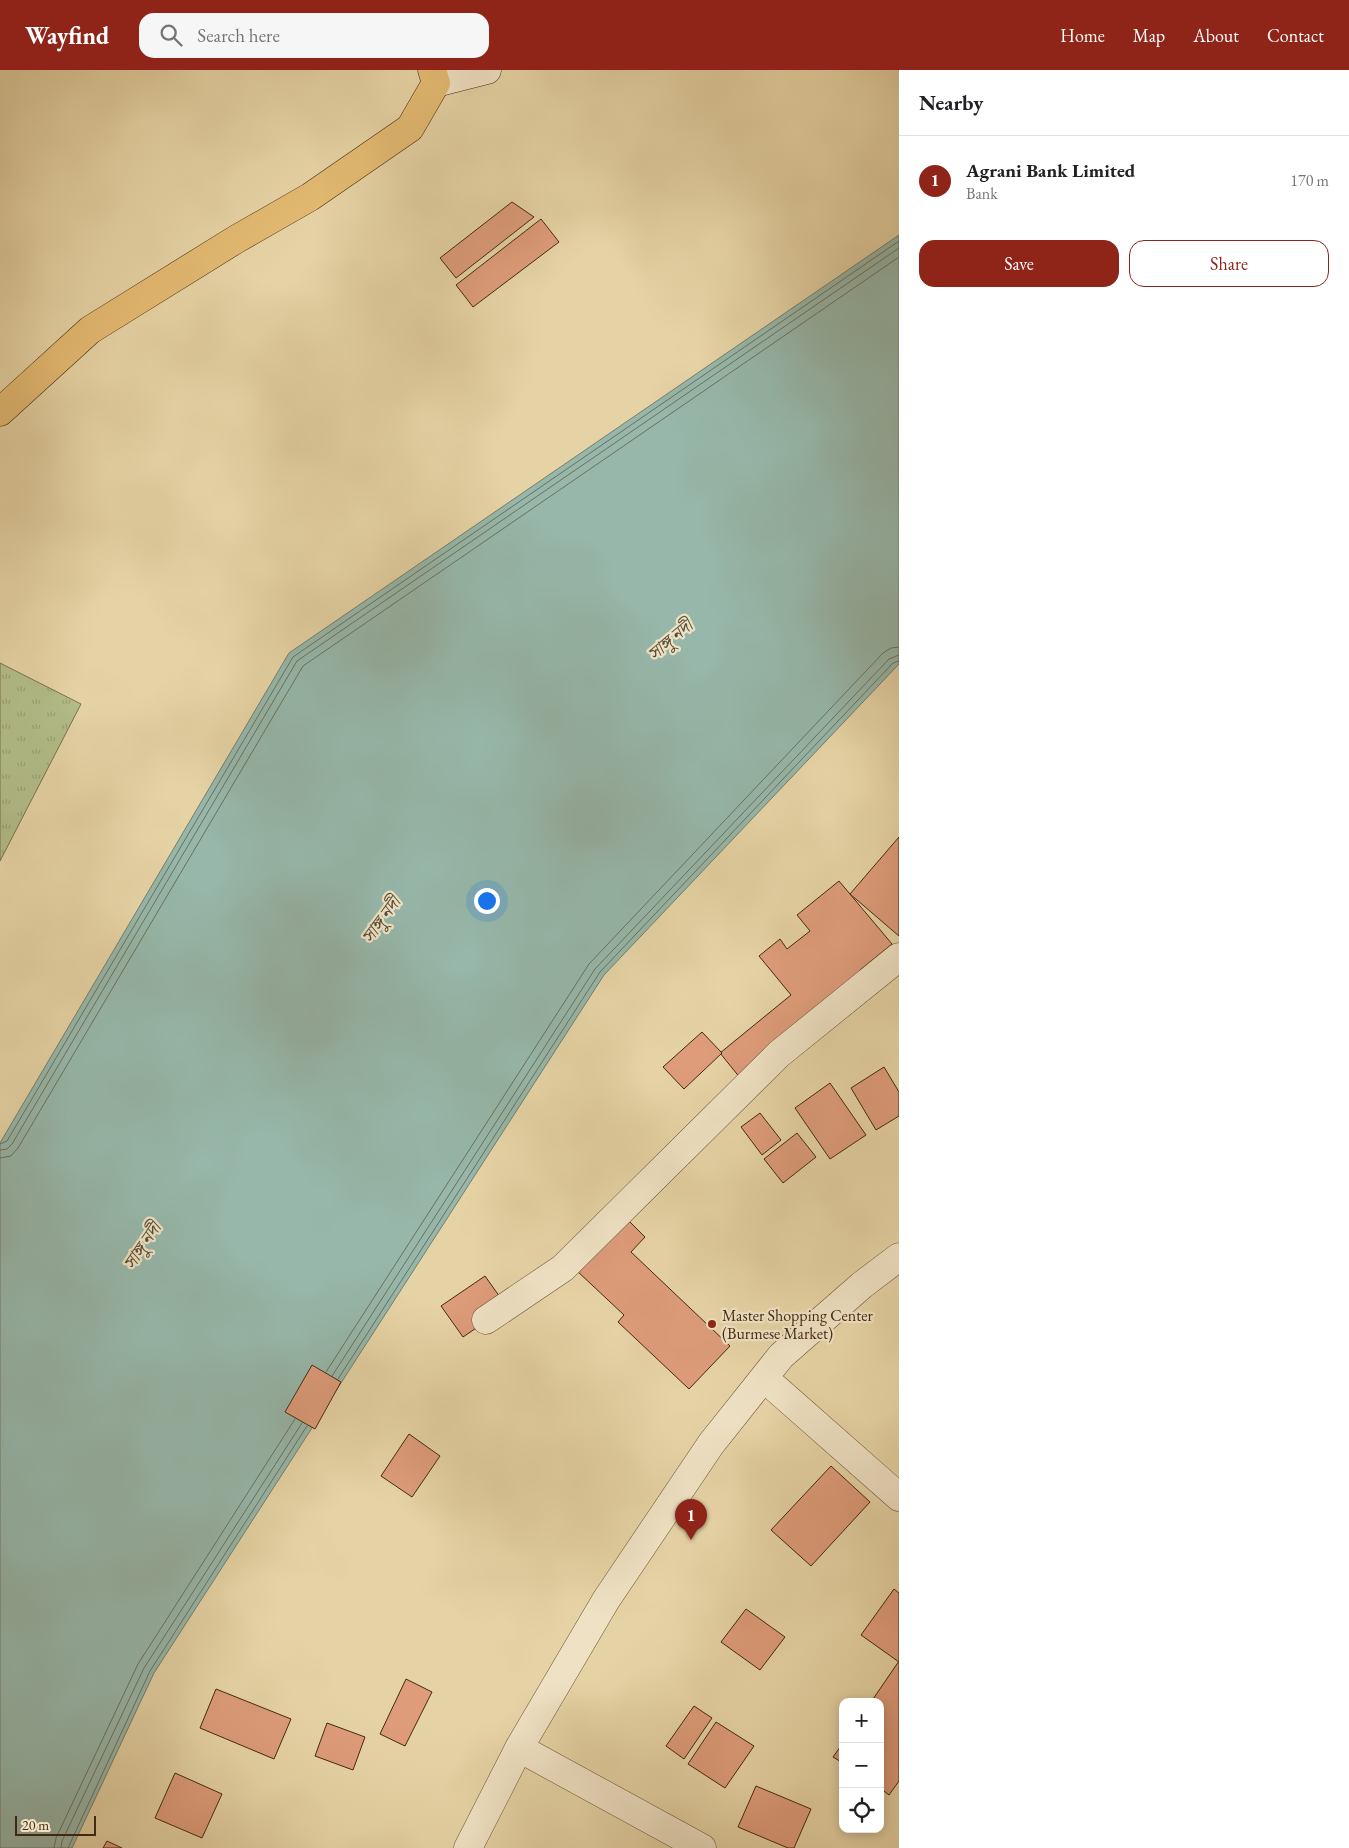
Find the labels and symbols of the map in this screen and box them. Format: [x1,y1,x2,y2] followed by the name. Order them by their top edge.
[642,612,701,667] water label: সাঙ্গু নদী
[474,888,500,914] your location
[356,890,409,949] water label: সাঙ্গু নদী
[118,1216,169,1275] water label: সাঙ্গু নদী
[722,1305,874,1344] place label: Master Shopping Center (Burmese Market)
[706,1318,718,1330] marker: Master Shopping Center (Burmese Market)
[675,1499,707,1540] pin: 1
[15,1813,96,1836] scale bar

